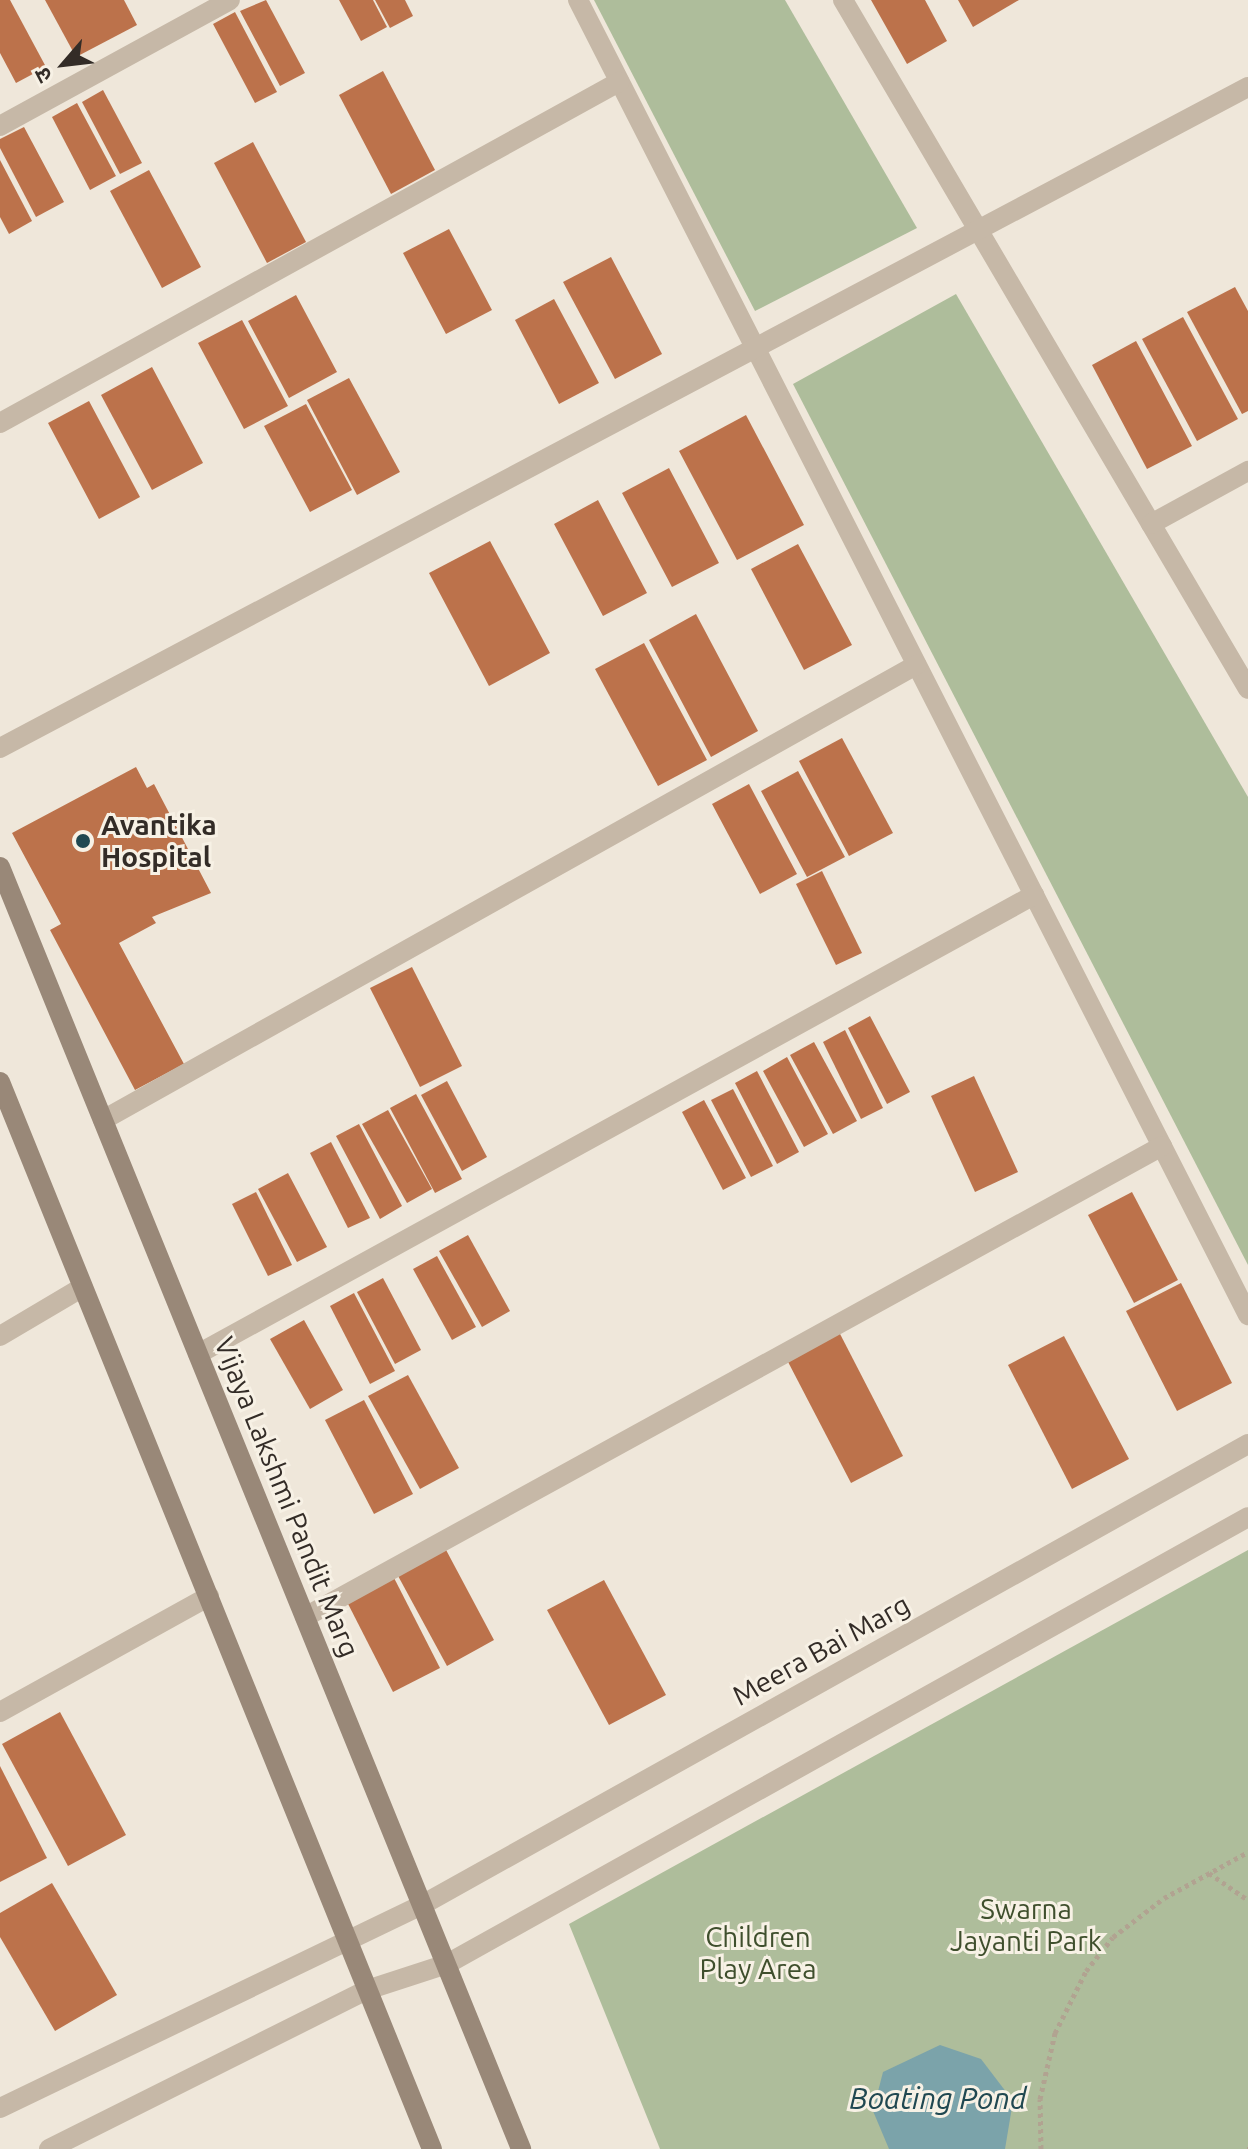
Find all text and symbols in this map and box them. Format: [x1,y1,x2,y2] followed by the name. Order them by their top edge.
[24,24,104,104] north arrow
[28,64,56,87] text: उ
[101,808,217,874] place label: Avantika Hospital
[72,830,94,852] marker: Avantika Hospital
[207,1332,367,1662] street label: Vijaya Lakshmi Pandit Marg
[727,1587,915,1713] street label: Meera Bai Marg
[950,1892,1102,1958] park label: Swarna Jayanti Park
[699,1920,817,1986] park label: Children Play Area
[849,2080,1027,2116] water label: Boating Pond

